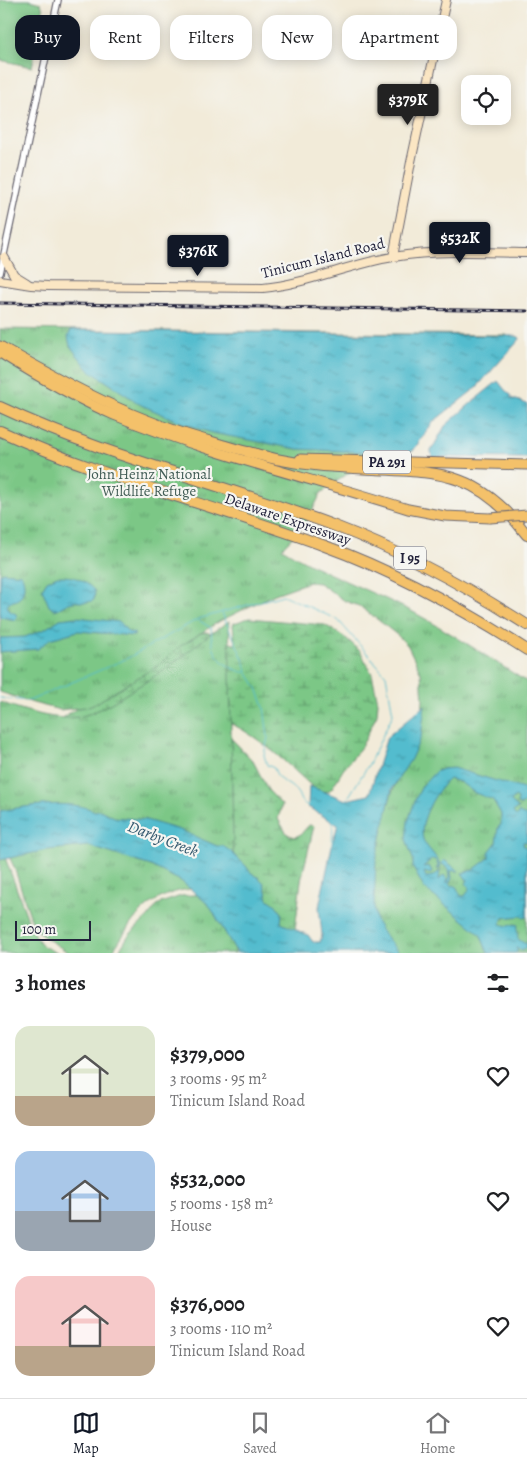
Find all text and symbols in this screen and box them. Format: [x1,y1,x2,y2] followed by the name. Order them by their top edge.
[15,15,80,60] chip: Buy
[90,15,160,60] chip: Rent
[170,15,252,60] chip: Filters
[262,15,332,60] chip: New
[342,15,457,60] chip: Apartment
[461,75,511,125] map controls
[461,75,511,125] button: locate
[373,84,443,126] pin: $379K
[388,89,428,111] text: $379K
[425,222,495,264] pin: $532K
[440,227,480,249] text: $532K
[259,233,388,283] street label: Tinicum Island Road
[163,234,233,277] pin: $376K
[178,240,218,262] text: $376K
[363,451,411,474] road number: PA 291
[87,464,211,501] park label: John Heinz National Wildlife Refuge
[222,488,354,550] street label: Delaware Expressway
[394,546,426,570] road number: I 95
[125,816,201,862] water label: Darby Creek
[15,918,91,941] scale bar
[22,920,56,939] text: 100 m
[15,969,86,997] text: 3 homes
[484,969,512,997] icon: filters
[170,1040,245,1068] text: $379,000
[55,1046,115,1106] icon: home
[484,1062,512,1090] icon: heart
[170,1068,267,1090] text: 3 rooms · 95 m²
[170,1090,305,1112] text: Tinicum Island Road
[170,1165,245,1193] text: $532,000
[55,1171,115,1231] icon: home
[484,1187,512,1215] icon: heart
[170,1193,273,1215] text: 5 rooms · 158 m²
[170,1215,212,1237] text: House
[170,1290,245,1318] text: $376,000
[55,1296,115,1356] icon: home
[484,1312,512,1340] icon: heart
[170,1318,272,1340] text: 3 rooms · 110 m²
[170,1340,305,1362] text: Tinicum Island Road
[72,1409,100,1458] tab: Map
[243,1409,277,1458] tab: Saved
[420,1409,455,1458] tab: Home

